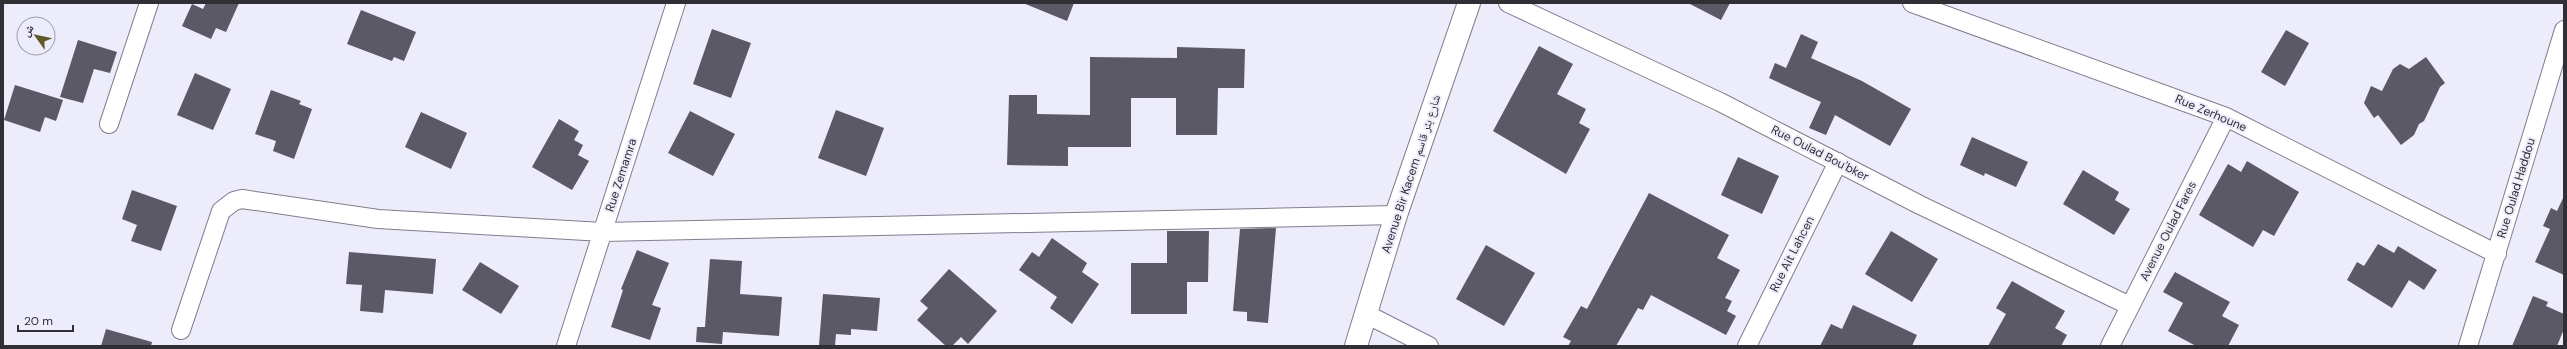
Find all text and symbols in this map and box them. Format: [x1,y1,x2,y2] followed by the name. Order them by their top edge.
[16,16,56,56] north arrow
[19,22,38,40] text: ش
[2173,91,2249,135] street label: Rue Zerhoune
[1378,93,1444,255] street label: Avenue Bir Kacem شارع بئر قاسم
[1768,121,1872,185] street label: Rue Oulad Bou'bker
[602,136,640,214] street label: Rue Zemamra
[2493,136,2539,240] street label: Rue Oulad Haddou
[2136,179,2200,283] street label: Avenue Oulad Fares
[1766,213,1818,295] street label: Rue Ait Lahcen
[18,307,73,333] scale bar
[24,313,53,329] text: 20 m

